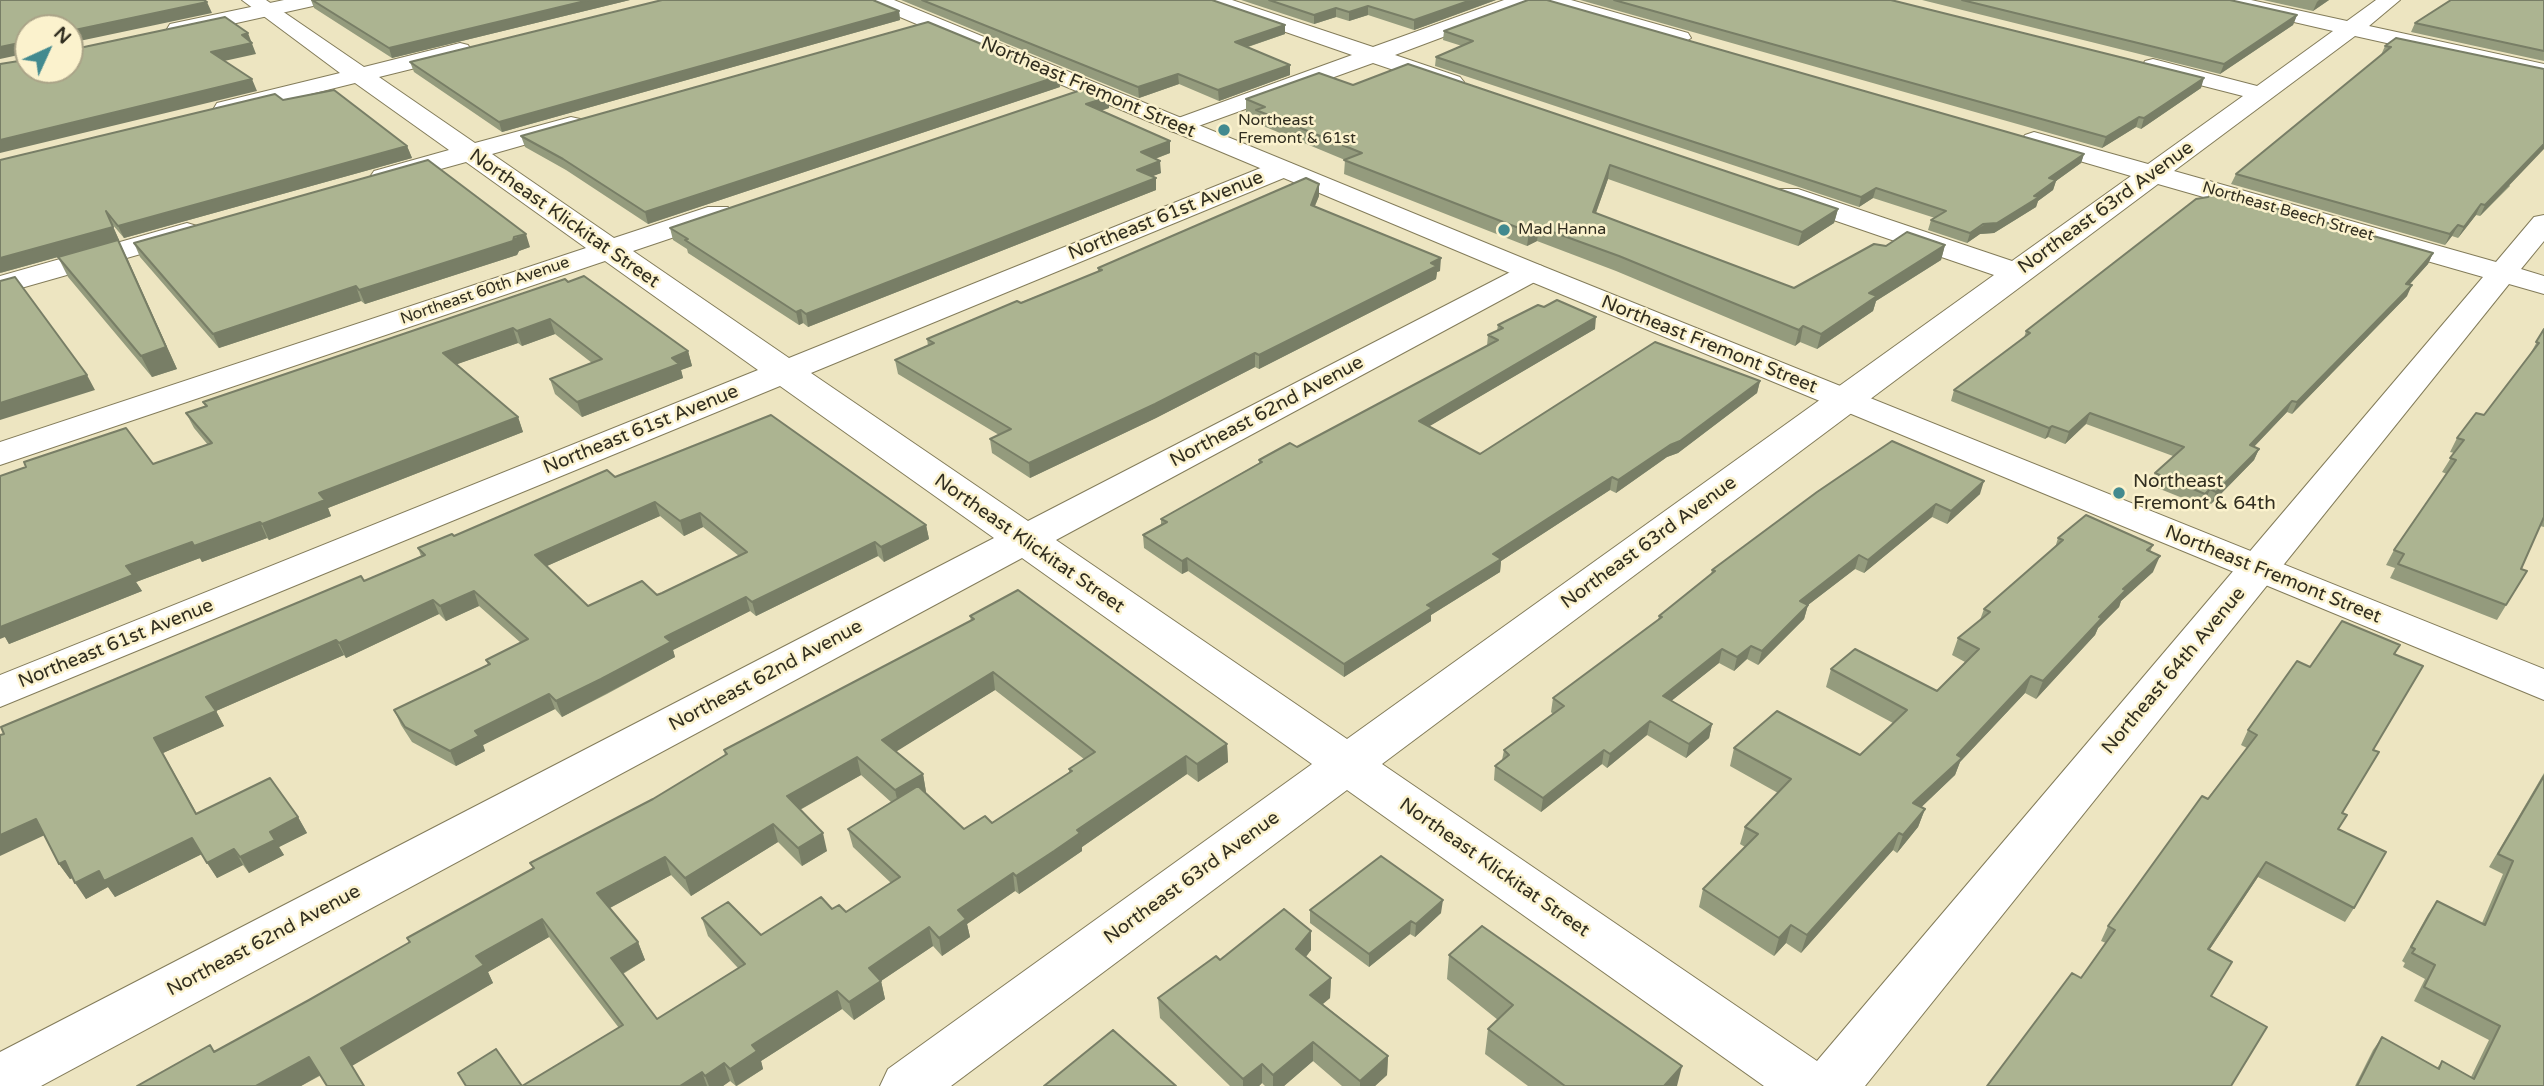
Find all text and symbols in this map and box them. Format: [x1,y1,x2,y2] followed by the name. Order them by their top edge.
[14,14,84,84] north arrow
[49,22,76,49] text: N
[977,32,1199,144] street label: Northeast Fremont Street
[1238,111,1356,149] place label: Northeast Fremont & 61st
[1216,122,1232,138] marker: Northeast Fremont & 61st
[2014,137,2198,279] street label: Northeast 63rd Avenue
[465,145,663,293] street label: Northeast Klickitat Street
[1065,166,1267,266] street label: Northeast 61st Avenue
[2200,178,2376,246] street label: Northeast Beech Street
[1518,220,1606,240] place label: Mad Hanna
[1496,222,1512,238] marker: Mad Hanna
[398,253,572,329] street label: Northeast 60th Avenue
[1598,291,1820,399] street label: Northeast Fremont Street
[1166,351,1368,473] street label: Northeast 62nd Avenue
[540,380,742,480] street label: Northeast 61st Avenue
[930,470,1128,618] street label: Northeast Klickitat Street
[2133,471,2276,515] place label: Northeast Fremont & 64th
[1557,472,1741,614] street label: Northeast 63rd Avenue
[2111,485,2127,501] marker: Northeast Fremont & 64th
[2162,521,2384,629] street label: Northeast Fremont Street
[2097,583,2251,759] street label: Northeast 64th Avenue
[15,594,217,694] street label: Northeast 61st Avenue
[665,615,867,737] street label: Northeast 62nd Avenue
[1395,794,1593,942] street label: Northeast Klickitat Street
[1100,807,1284,949] street label: Northeast 63rd Avenue
[163,880,365,1002] street label: Northeast 62nd Avenue

